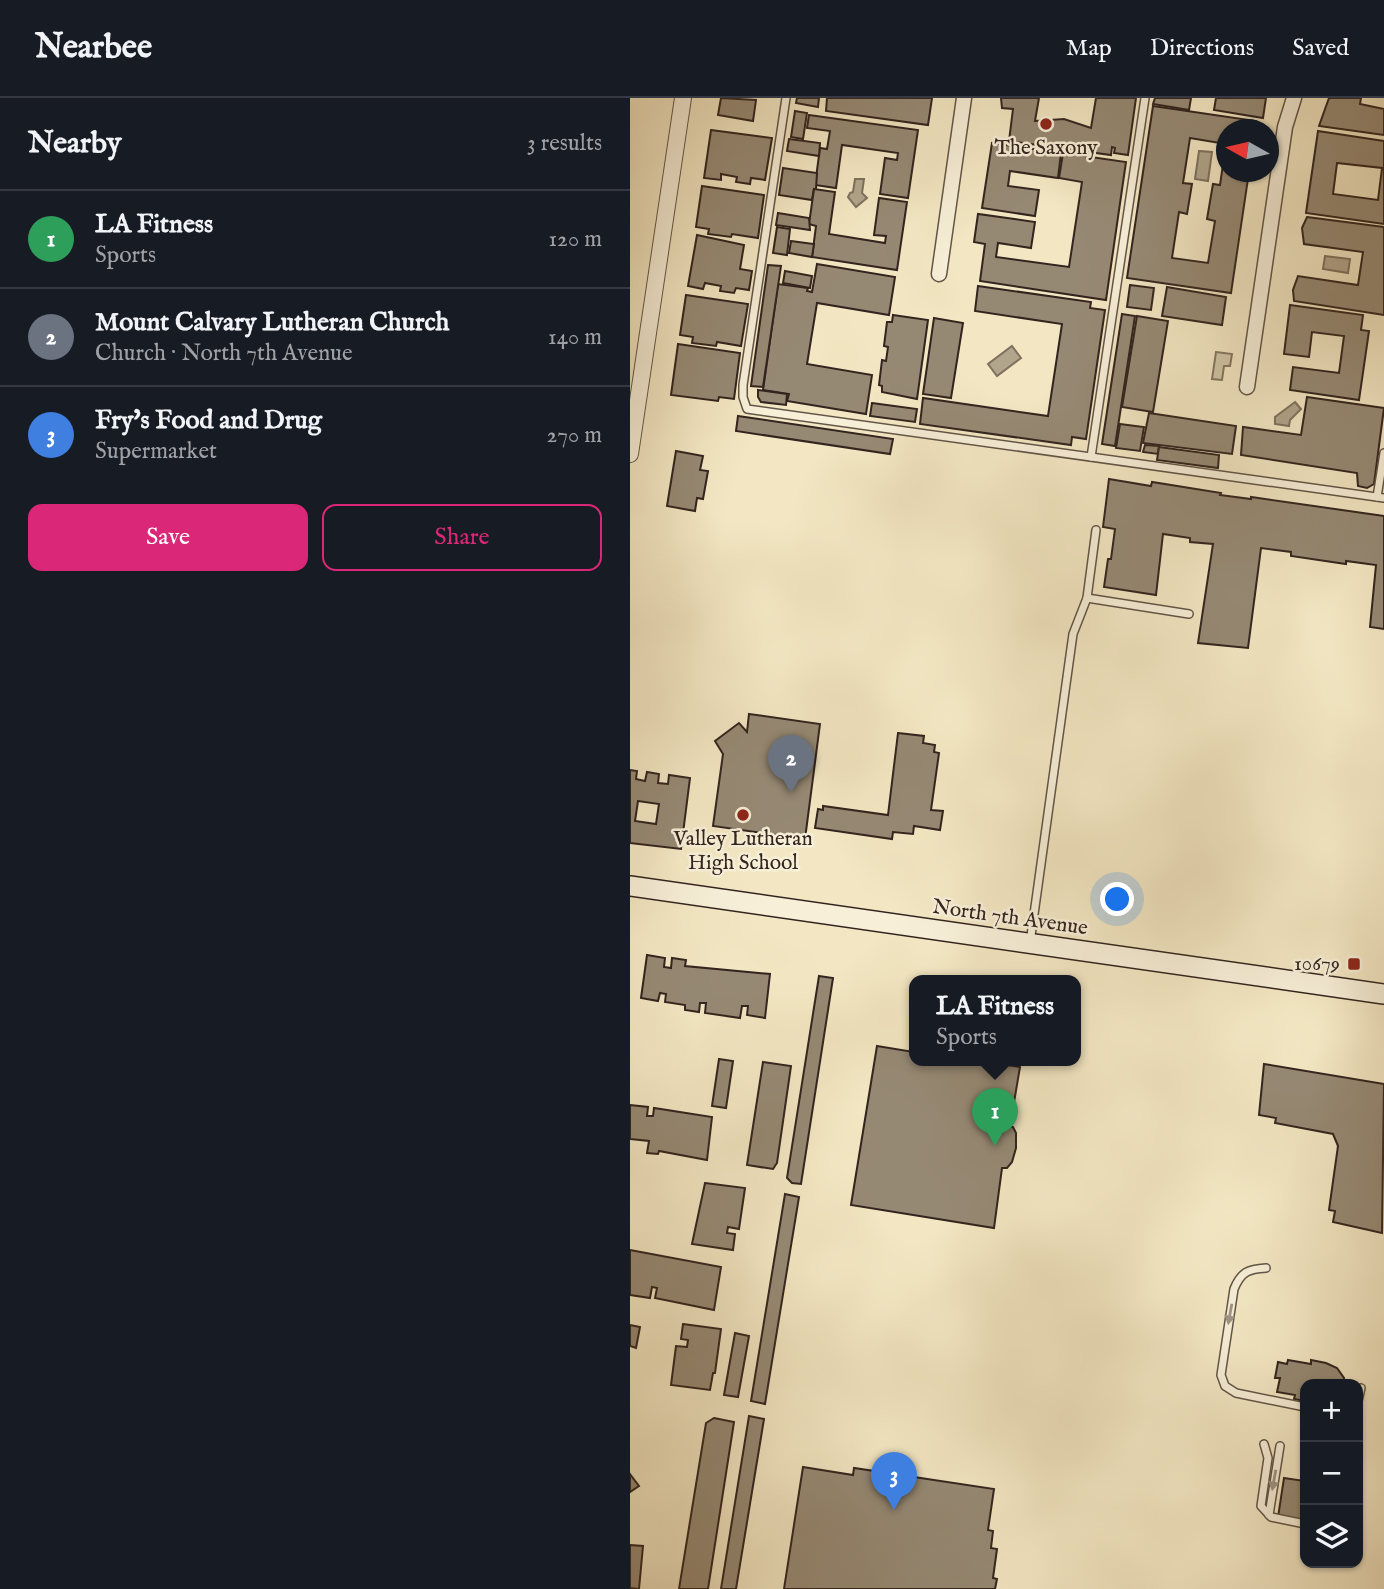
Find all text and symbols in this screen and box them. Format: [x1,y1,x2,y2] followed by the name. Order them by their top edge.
[35,27,152,69] text: Nearbee
[1066,33,1112,64] text: Map
[1150,33,1254,64] text: Directions
[1292,33,1349,64] text: Saved
[1038,116,1054,132] marker: The Saxony
[1216,119,1279,182] north arrow
[28,125,121,163] text: Nearby
[527,129,602,158] text: 3 results
[994,135,1098,162] place label: The Saxony
[95,208,213,241] text: LA Fitness
[47,225,55,254] text: 1
[549,225,602,254] text: 120 m
[95,241,156,270] text: Sports
[95,306,449,339] text: Mount Calvary Lutheran Church
[46,323,56,352] text: 2
[548,323,602,352] text: 140 m
[95,339,353,368] text: Church · North 7th Avenue
[95,404,322,437] text: Fry's Food and Drug
[47,421,55,450] text: 3
[547,421,602,450] text: 270 m
[95,437,217,466] text: Supermarket
[28,504,308,571] button: Save
[322,504,602,571] button: Share
[768,735,814,793] pin: 2
[735,807,751,823] marker: Valley Lutheran High School
[672,826,813,877] place label: Valley Lutheran High School
[1100,882,1134,916] your location
[931,894,1090,942] street label: North 7th Avenue
[1294,951,1340,978] place label: 10679
[1346,956,1362,972] marker: 10679
[909,975,1081,1066] popup
[936,990,1054,1023] text: LA Fitness
[936,1023,997,1052] text: Sports
[972,1088,1018,1146] pin: 1
[1224,1303,1235,1325] one-way arrow
[1300,1379,1363,1568] map controls
[1300,1379,1363,1442] button: +
[1300,1442,1363,1505] button: −
[871,1452,917,1510] pin: 3
[1268,1470,1279,1492] one-way arrow
[1300,1505,1363,1568] button: layers

